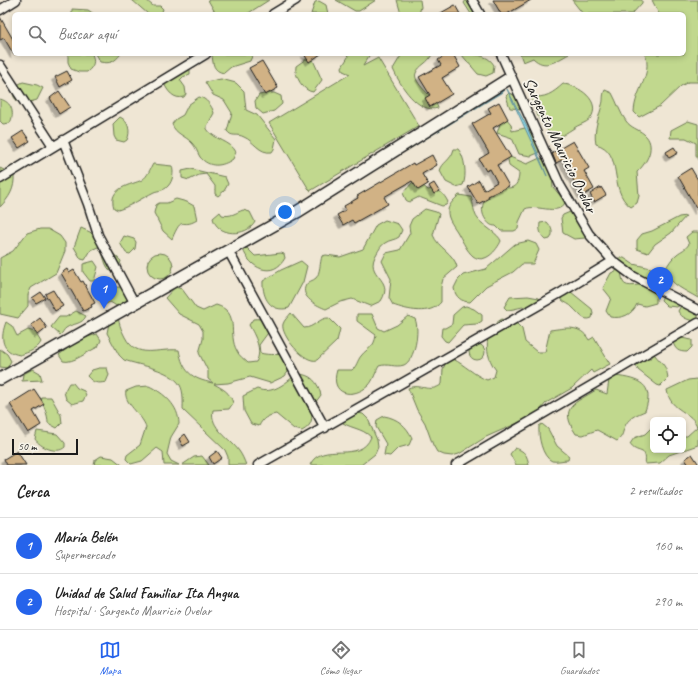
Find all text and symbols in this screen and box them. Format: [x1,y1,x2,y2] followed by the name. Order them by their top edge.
[12,12,686,56] search box
[26,23,48,45] icon: search
[58,25,117,44] text: Buscar aquí
[518,74,603,218] street label: Sargento Mauricio Ovelar
[275,202,295,222] your location
[647,267,673,300] pin: 2
[91,276,117,309] pin: 1
[650,417,686,453] map controls
[650,417,686,453] button: locate
[12,437,78,456] scale bar
[18,439,37,453] text: 50 m
[16,481,49,502] text: Cerca
[629,483,682,499] text: 2 resultados
[54,528,117,547] text: María Belén
[26,538,32,554] text: 1
[654,538,682,554] text: 160 m
[54,547,115,563] text: Supermercado
[54,584,238,603] text: Unidad de Salud Familiar Ita Angua
[26,594,32,610] text: 2
[654,594,682,610] text: 290 m
[54,603,211,619] text: Hospital · Sargento Mauricio Ovelar
[99,639,121,677] tab: Mapa
[320,639,362,677] tab: Cómo llegar
[560,639,599,677] tab: Guardados

